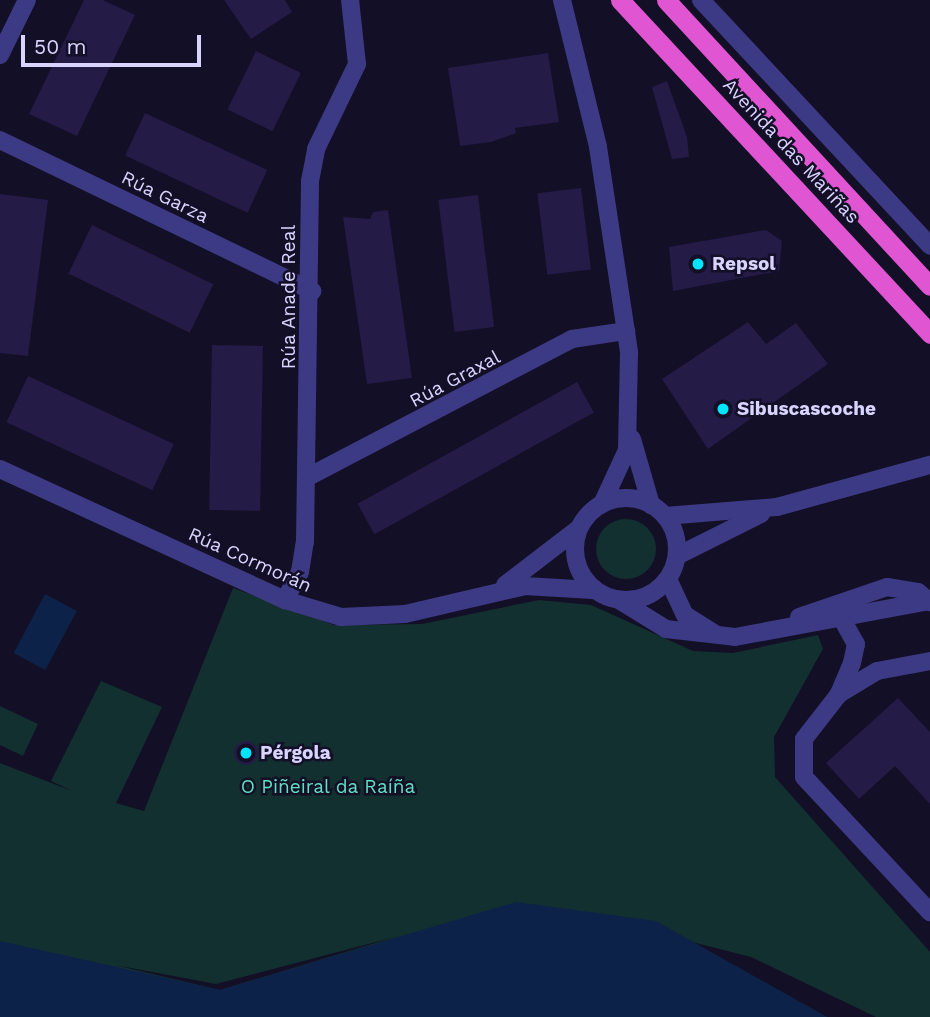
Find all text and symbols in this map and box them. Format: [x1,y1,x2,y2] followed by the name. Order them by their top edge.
[24,21,205,65] scale bar
[34,34,86,59] text: 50 m
[718,74,864,228] street label: Avenida das Mariñas
[118,166,212,228] street label: Rúa Garza
[278,224,300,370] street label: Rúa Anade Real
[712,253,776,275] place label: Repsol
[690,256,706,272] marker: Repsol
[406,345,504,413] street label: Rúa Graxal
[737,398,876,420] place label: Sibuscascoche
[715,401,731,417] marker: Sibuscascoche
[185,523,315,597] street label: Rúa Cormorán
[260,742,331,764] place label: Pérgola
[238,745,254,761] marker: Pérgola
[240,776,416,798] park label: O Piñeiral da Raíña

